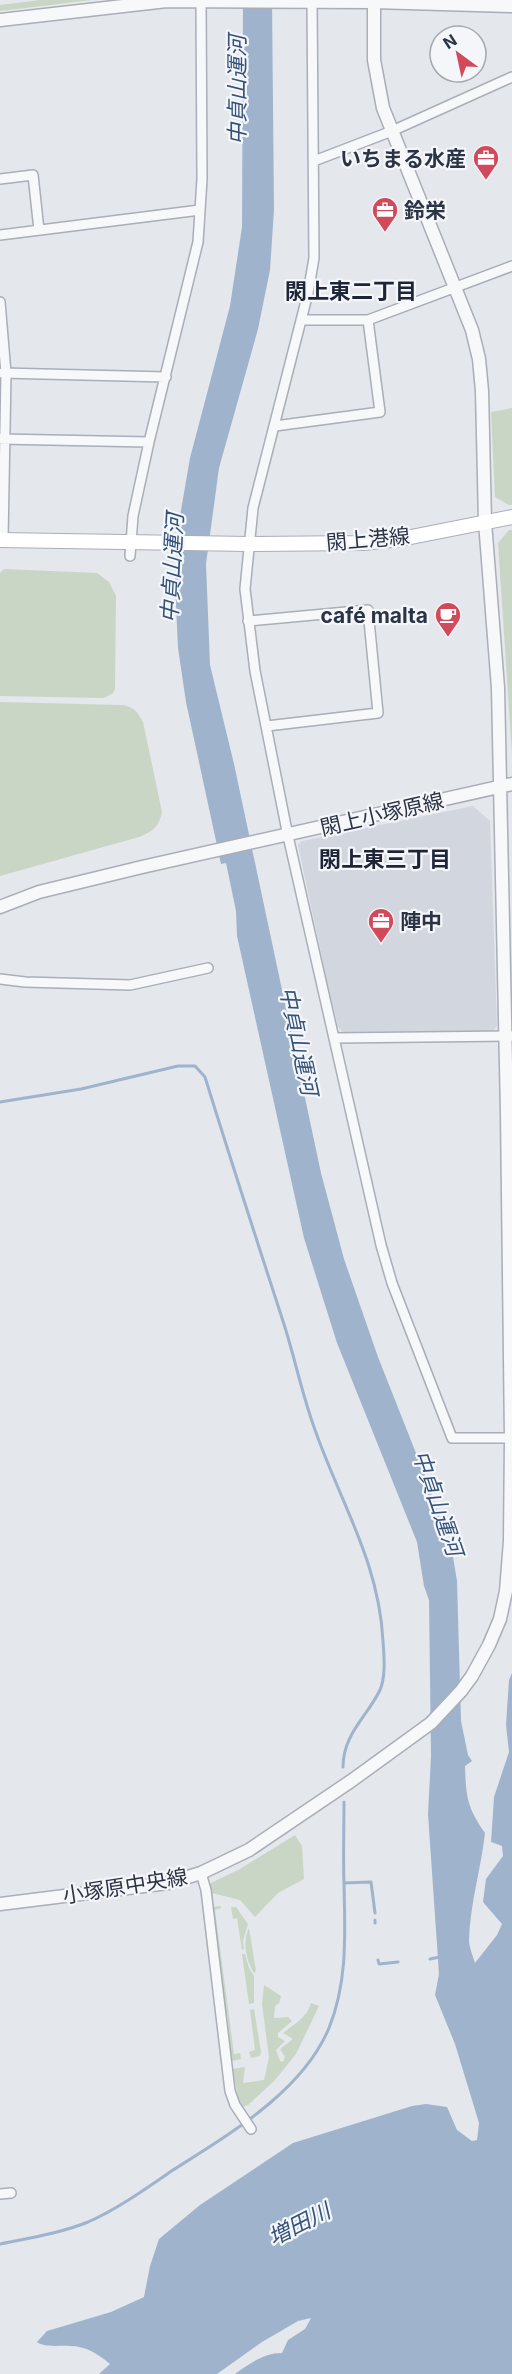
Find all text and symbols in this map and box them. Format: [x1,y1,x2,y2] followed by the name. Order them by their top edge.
[428,24,488,84] north arrow
[439,30,460,53] text: N
[224,31,250,145] water label: 中貞山運河
[471,143,501,181] office icon: いちまる水産
[340,146,466,171] place label: いちまる水産
[370,195,400,233] office icon: 鈴栄
[404,198,446,223] place label: 鈴栄
[285,278,417,304] district label: 閖上東二丁目
[156,508,188,624] water label: 中貞山運河
[325,523,411,555] street label: 閖上港線
[433,600,463,638] cafe icon: café malta
[321,603,428,628] place label: café malta
[318,788,446,840] street label: 閖上小塚原線
[319,846,451,872] district label: 閖上東三丁目
[366,906,396,944] office icon: 陣中
[400,909,442,934] place label: 陣中
[275,984,324,1101] water label: 中貞山運河
[408,1447,469,1563] water label: 中貞山運河
[61,1864,189,1908] street label: 小塚原中央線
[264,2197,336,2251] water label: 増田川

